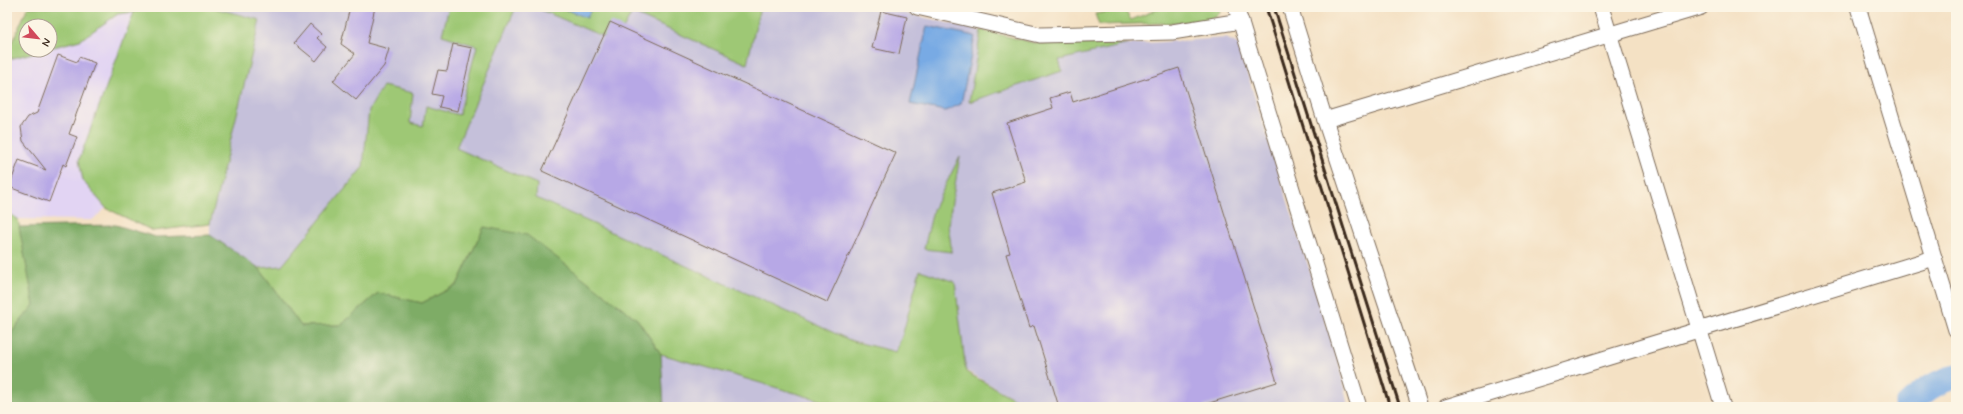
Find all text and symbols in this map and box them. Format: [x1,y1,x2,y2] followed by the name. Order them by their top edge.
[18,18,58,58] north arrow
[38,36,54,49] text: N

